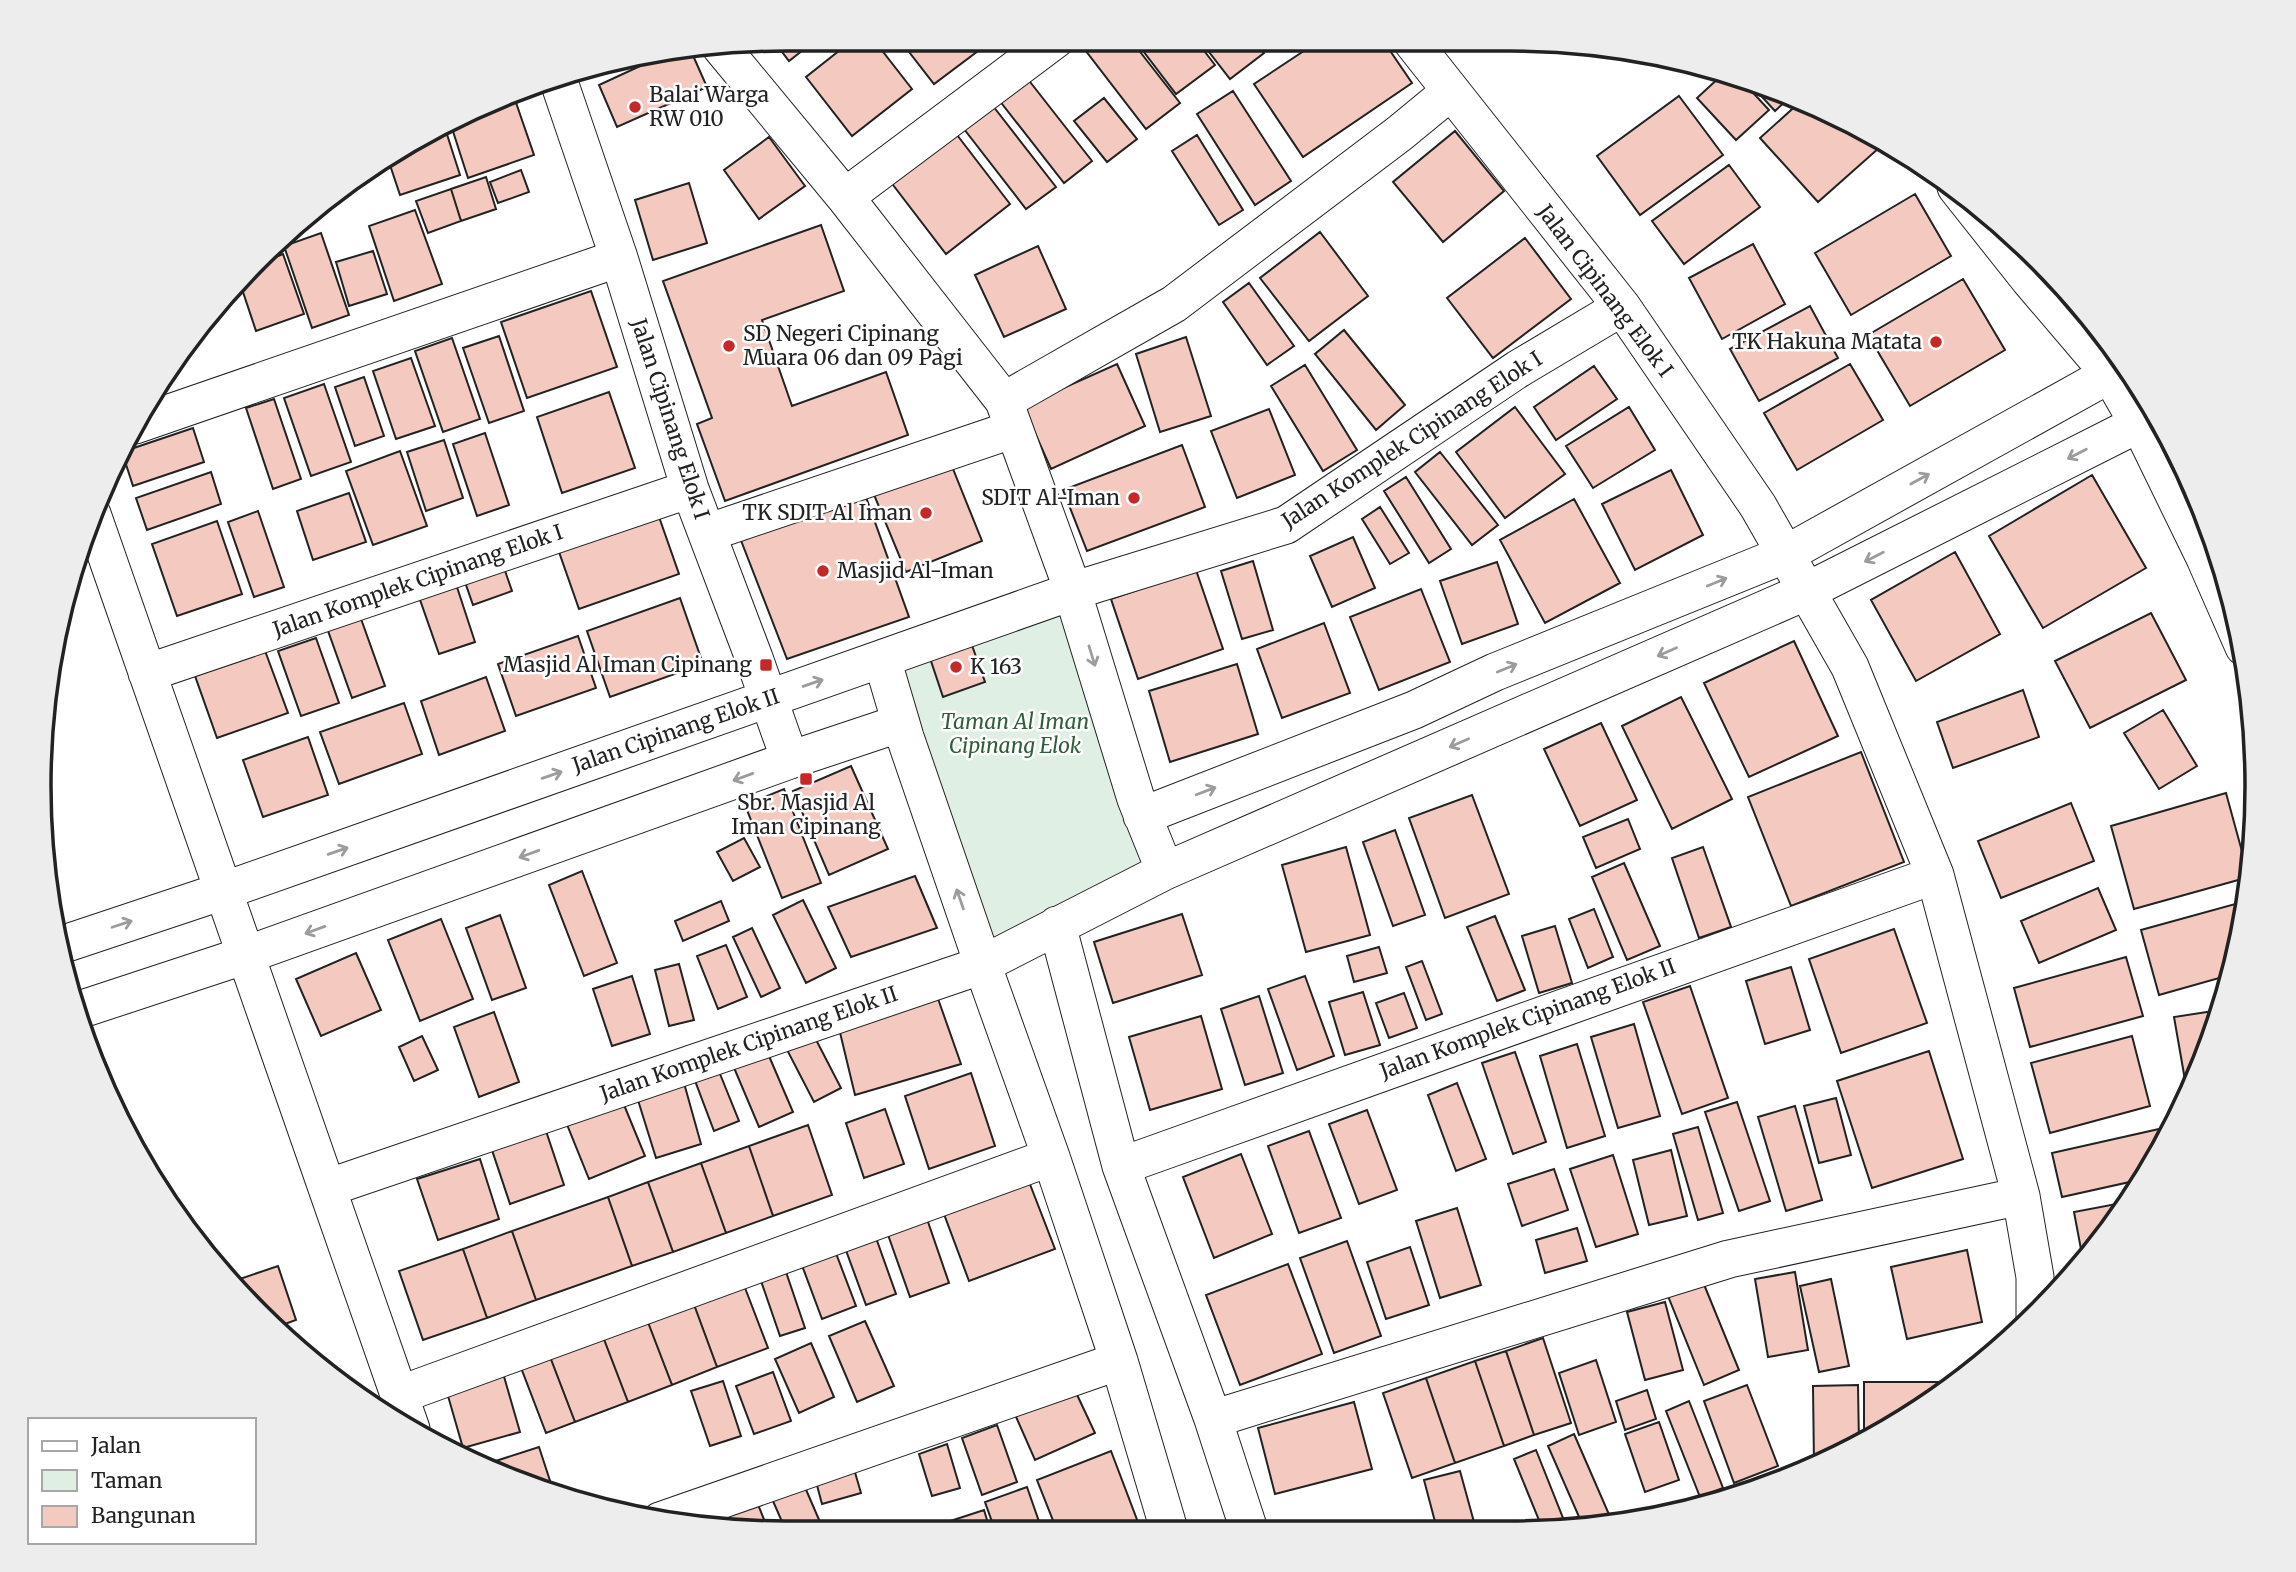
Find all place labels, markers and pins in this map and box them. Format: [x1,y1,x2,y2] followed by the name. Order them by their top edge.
[649,81,769,132] place label: Balai Warga RW 010
[627,99,643,115] marker: Balai Warga RW 010
[743,320,963,371] place label: SD Negeri Cipinang Muara 06 dan 09 Pagi
[1732,328,1922,355] place label: TK Hakuna Matata
[1928,334,1944,350] marker: TK Hakuna Matata
[721,338,737,354] marker: SD Negeri Cipinang Muara 06 dan 09 Pagi
[981,484,1120,511] place label: SDIT Al-Iman
[1126,490,1142,506] marker: SDIT Al-Iman
[742,499,912,526] place label: TK SDIT Al Iman
[918,505,934,521] marker: TK SDIT Al Iman
[837,557,994,584] place label: Masjid Al-Iman
[815,563,831,579] marker: Masjid Al-Iman
[503,651,752,678] place label: Masjid Al Iman Cipinang
[970,653,1022,680] place label: K 163
[758,657,774,673] marker: Masjid Al Iman Cipinang
[948,659,964,675] marker: K 163
[798,771,814,787] marker: Sbr. Masjid Al Iman Cipinang
[731,789,881,840] place label: Sbr. Masjid Al Iman Cipinang

